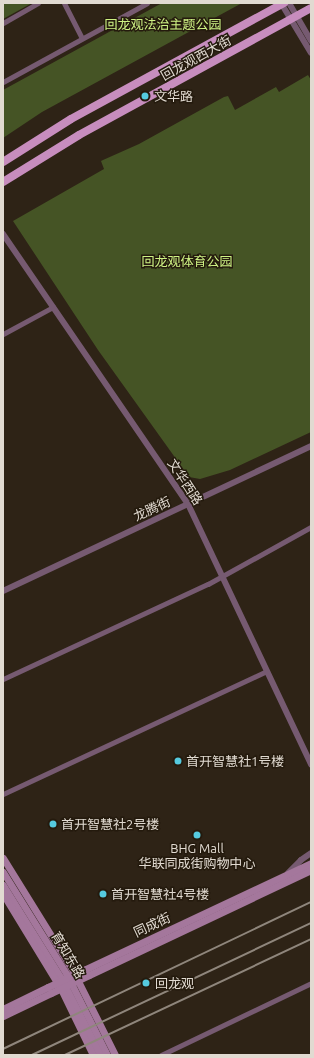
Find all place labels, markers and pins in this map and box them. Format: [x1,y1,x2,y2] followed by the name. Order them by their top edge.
[154,88,193,104] place label: 文华路
[139,90,151,102] marker: 文华路
[186,753,284,769] place label: 首开智慧社1号楼
[173,756,183,766] marker: 首开智慧社1号楼
[61,816,159,832] place label: 首开智慧社2号楼
[48,819,58,829] marker: 首开智慧社2号楼
[192,830,202,840] marker: BHG Mall 华联同成街购物中心
[139,841,255,872] place label: BHG Mall 华联同成街购物中心
[111,886,209,902] place label: 首开智慧社4号楼
[98,889,108,899] marker: 首开智慧社4号楼
[155,975,194,991] place label: 回龙观
[140,977,152,989] marker: 回龙观

